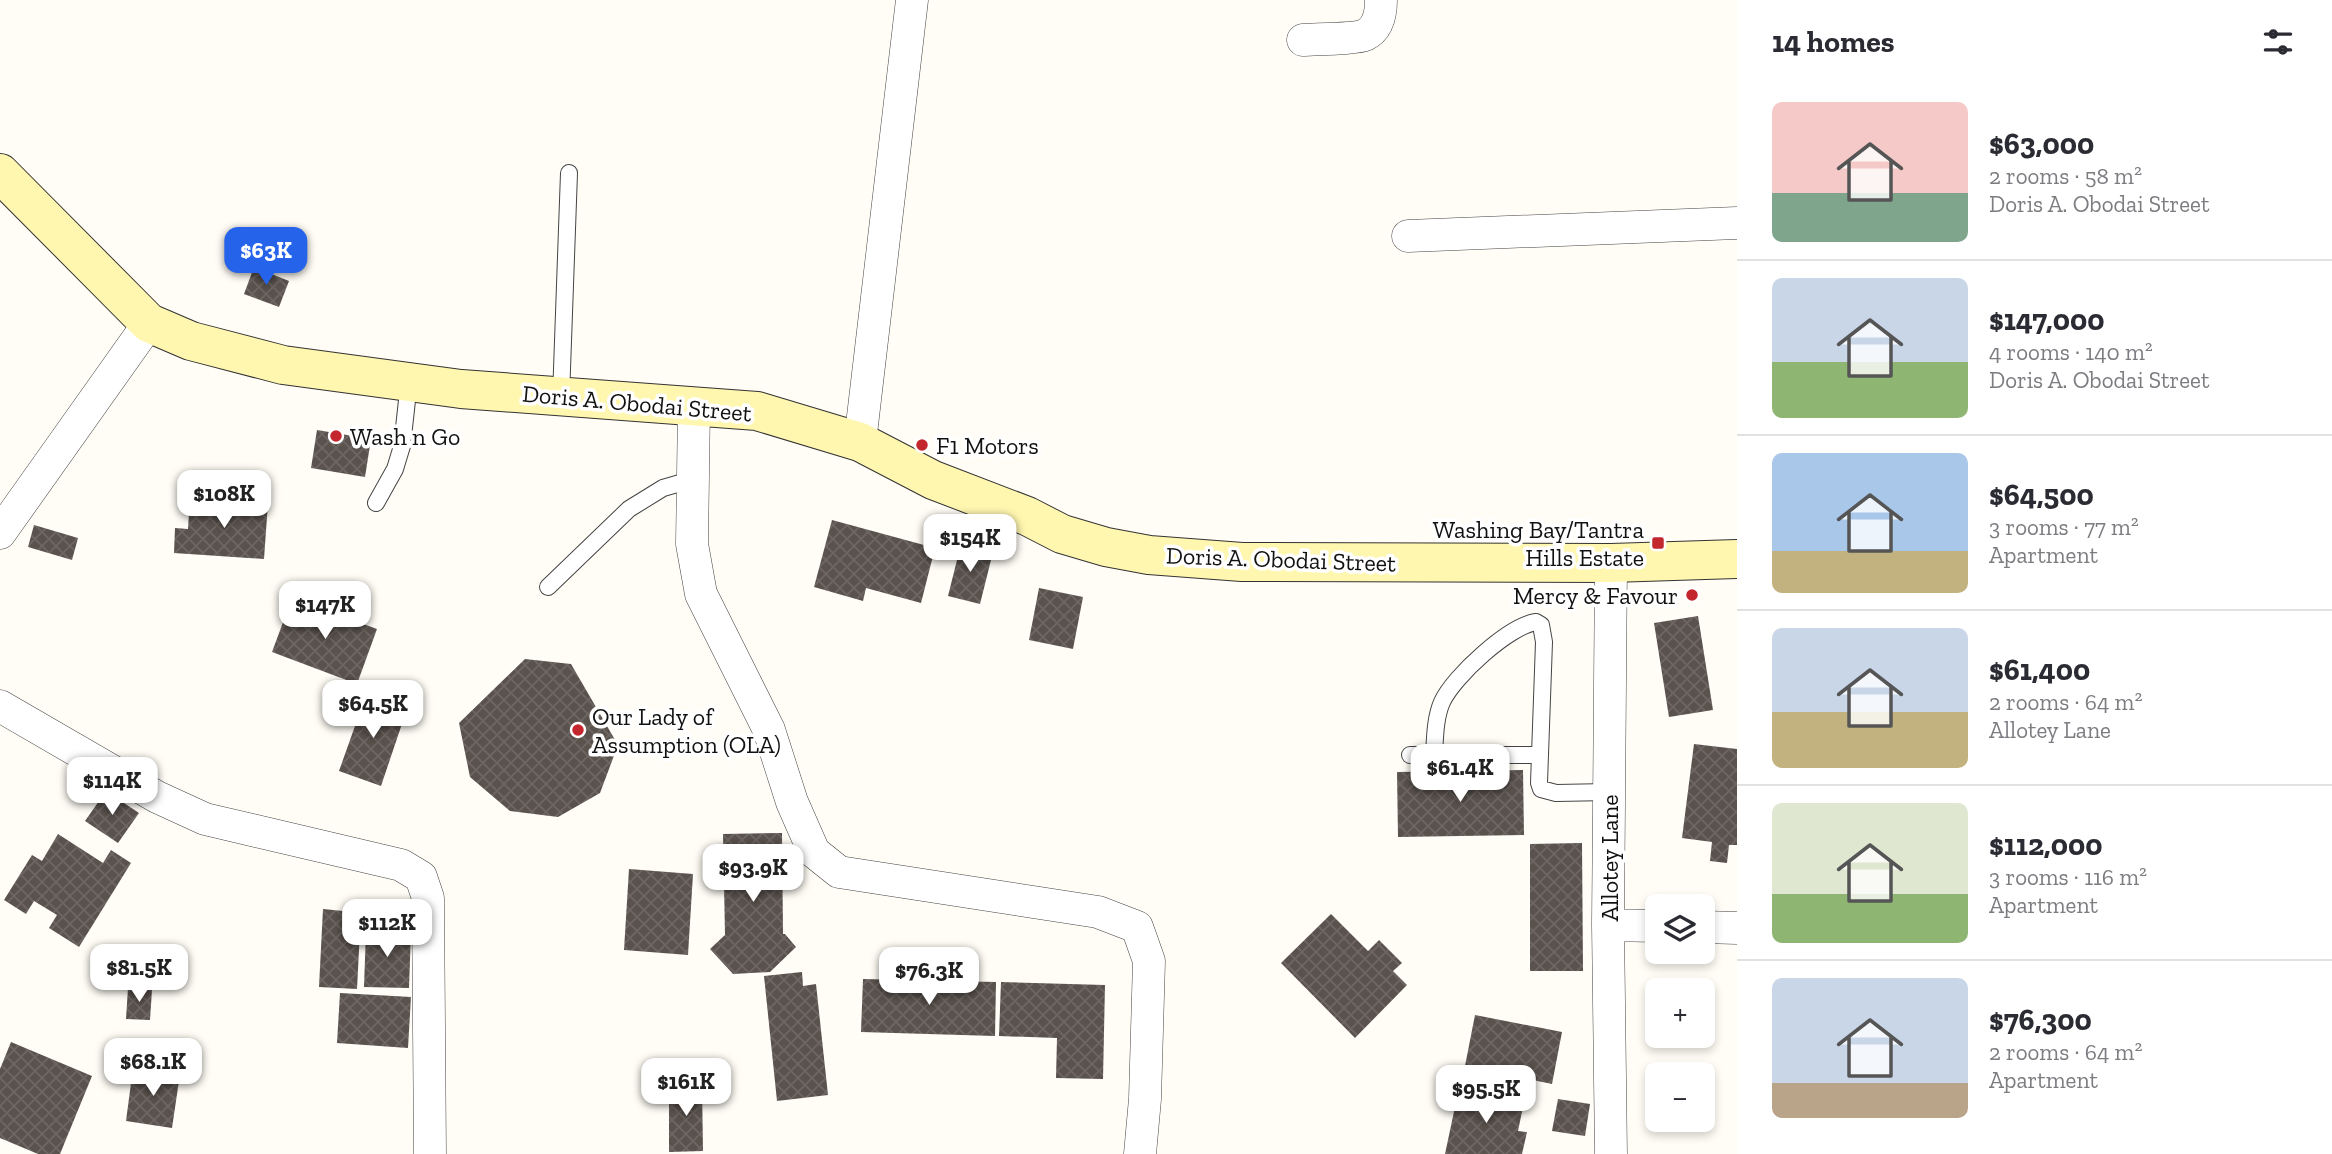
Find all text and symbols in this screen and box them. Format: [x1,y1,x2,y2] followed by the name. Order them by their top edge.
[2259,23,2297,61] icon: filters
[1772,24,1895,60] text: 14 homes
[1989,126,2094,162] text: $63,000
[1828,130,1912,214] icon: home
[1989,162,2142,190] text: 2 rooms · 58 m²
[1989,190,2209,218] text: Doris A. Obodai Street
[225,228,307,287] pin: $63K
[240,236,292,264] text: $63K
[1989,302,2105,338] text: $147,000
[1828,306,1912,390] icon: home
[1989,338,2153,366] text: 4 rooms · 140 m²
[1989,366,2209,394] text: Doris A. Obodai Street
[521,379,753,427] street label: Doris A. Obodai Street
[350,422,460,451] place label: Wash n Go
[328,428,344,444] marker: Wash n Go
[936,431,1039,460] place label: F1 Motors
[914,437,930,453] marker: F1 Motors
[175,470,273,530] pin: $108K
[1989,477,2094,513] text: $64,500
[193,479,255,507] text: $108K
[1828,481,1912,565] icon: home
[1989,513,2139,541] text: 3 rooms · 77 m²
[921,514,1019,574] pin: $154K
[1433,515,1644,572] place label: Washing Bay/Tantra Hills Estate
[939,523,1001,551] text: $154K
[1650,535,1666,551] marker: Washing Bay/Tantra Hills Estate
[1166,540,1397,578] street label: Doris A. Obodai Street
[1989,541,2098,569] text: Apartment
[1513,581,1678,610] place label: Mercy & Favour
[276,582,374,641] pin: $147K
[1684,587,1700,603] marker: Mercy & Favour
[295,590,355,618] text: $147K
[1989,652,2090,688] text: $61,400
[1828,656,1912,740] icon: home
[316,680,430,740] pin: $64.5K
[1989,688,2142,716] text: 2 rooms · 64 m²
[338,689,408,717] text: $64.5K
[592,702,781,759] place label: Our Lady of Assumption (OLA)
[1989,716,2111,744] text: Allotey Lane
[570,722,586,738] marker: Our Lady of Assumption (OLA)
[1403,744,1517,804] pin: $61.4K
[1427,753,1493,781] text: $61.4K
[63,758,161,817] pin: $114K
[83,766,141,794] text: $114K
[1595,794,1624,922] street label: Allotey Lane
[1989,827,2103,863] text: $112,000
[1828,831,1912,915] icon: home
[696,844,810,904] pin: $93.9K
[719,853,787,881] text: $93.9K
[1989,863,2147,891] text: 3 rooms · 116 m²
[1989,891,2098,919] text: Apartment
[1645,894,1715,1132] map controls
[1645,894,1715,964] button: layers
[338,900,436,959] pin: $112K
[358,908,416,936] text: $112K
[82,944,196,1004] pin: $81.5K
[872,948,986,1007] pin: $76.3K
[106,953,172,981] text: $81.5K
[895,956,963,984] text: $76.3K
[1645,978,1715,1048] button: +
[1989,1002,2092,1038] text: $76,300
[1828,1006,1912,1090] icon: home
[96,1038,210,1098] pin: $68.1K
[1989,1038,2142,1066] text: 2 rooms · 64 m²
[120,1047,186,1075] text: $68.1K
[637,1058,735,1118] pin: $161K
[1645,1062,1715,1132] button: −
[1429,1066,1543,1125] pin: $95.5K
[1989,1066,2098,1094] text: Apartment
[657,1067,715,1095] text: $161K
[1452,1074,1520,1102] text: $95.5K

